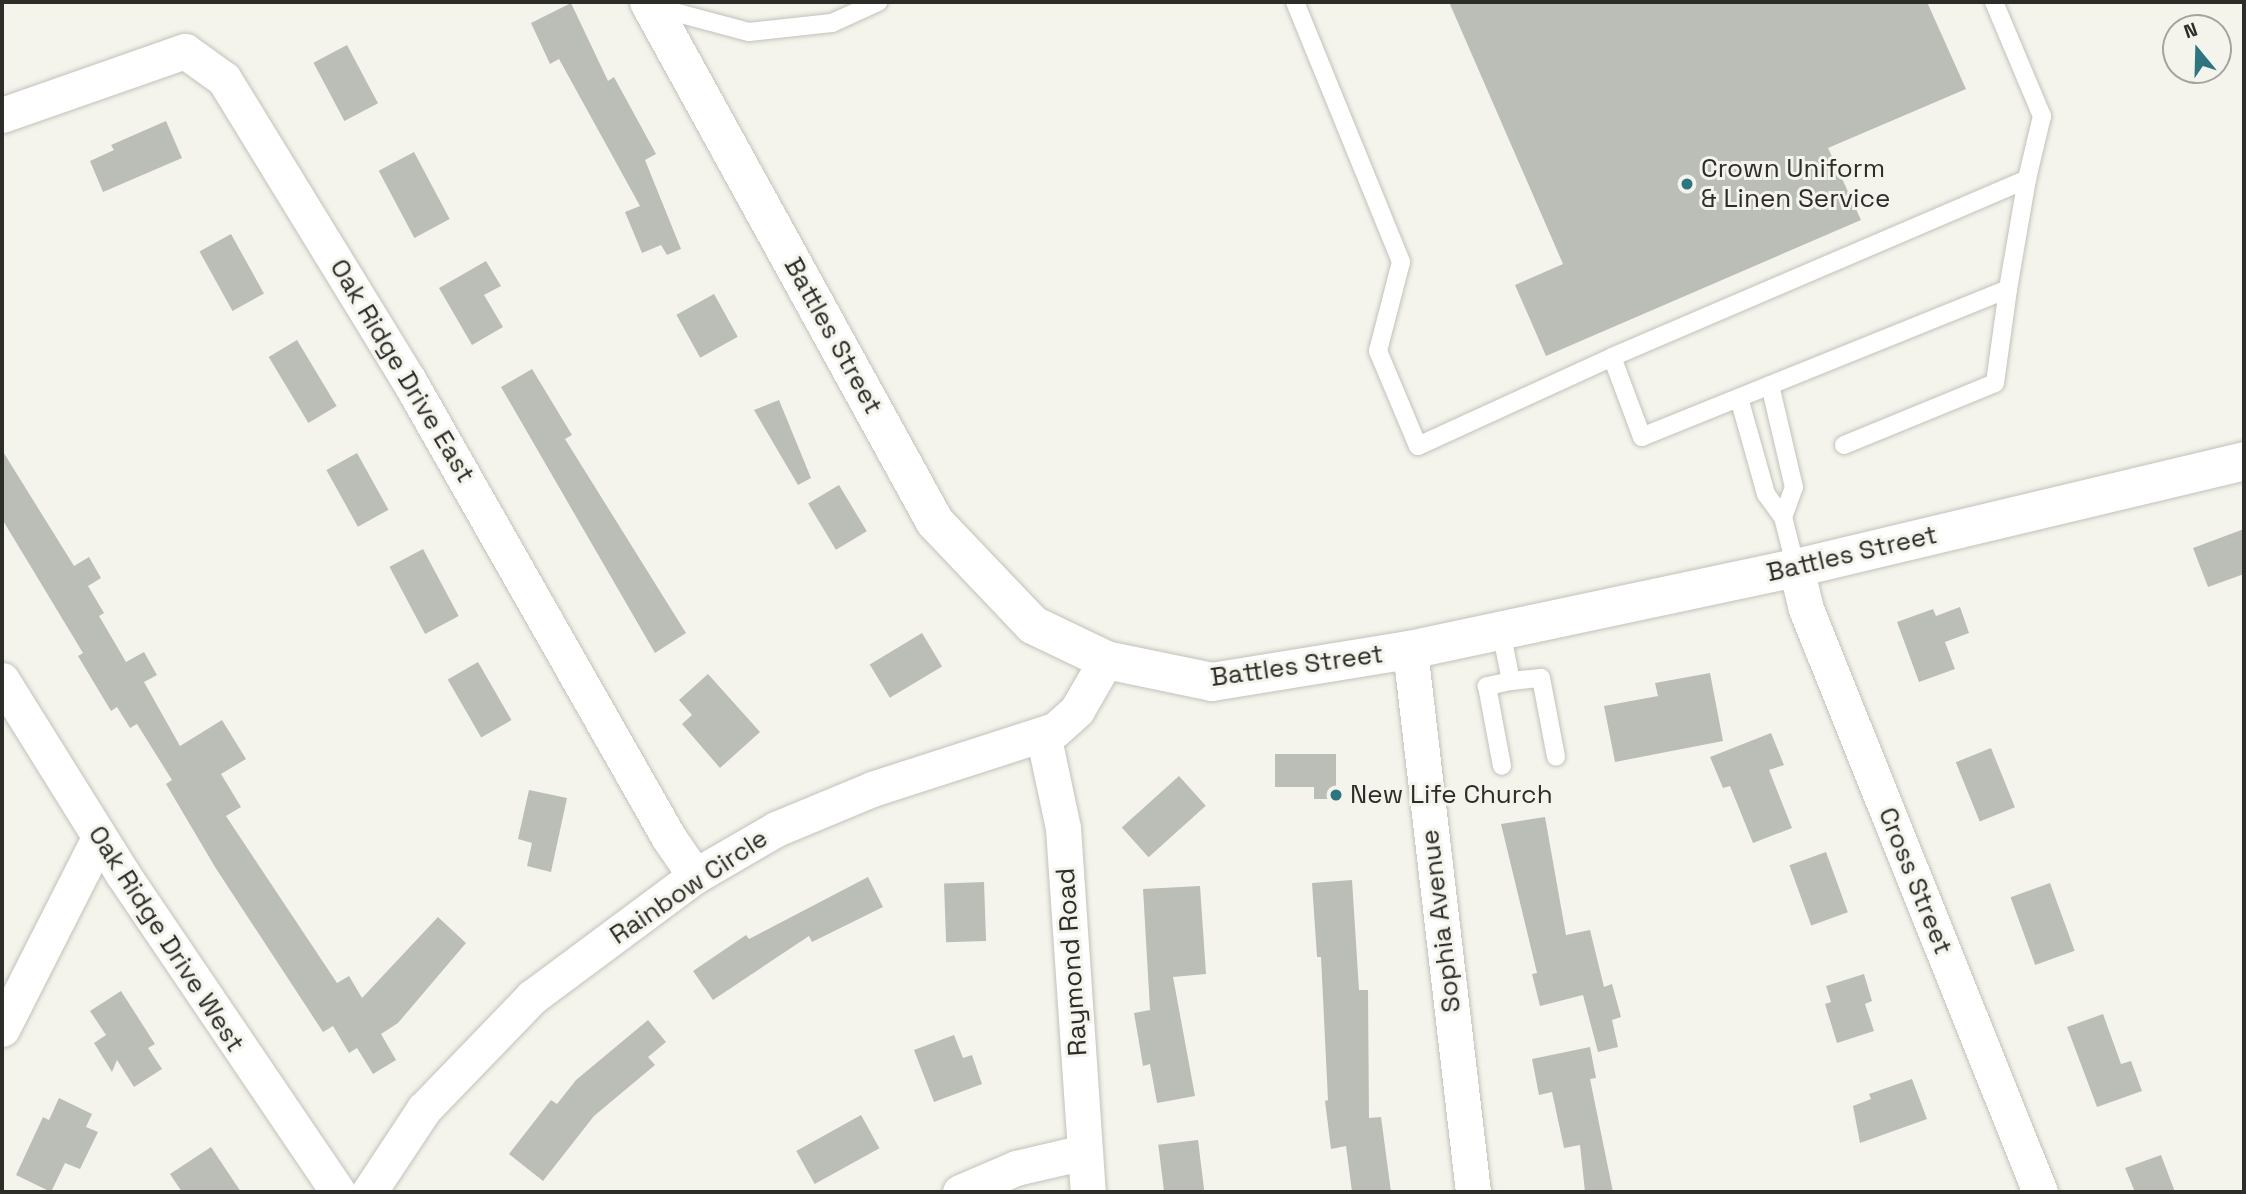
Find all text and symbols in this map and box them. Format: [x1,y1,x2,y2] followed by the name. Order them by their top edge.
[2162,14,2232,84] north arrow
[2181,17,2201,44] text: N
[1701,153,1890,214] place label: Crown Uniform & Linen Service
[1679,176,1695,192] marker: Crown Uniform & Linen Service
[777,252,889,420] street label: Battles Street
[323,254,481,488] street label: Oak Ridge Drive East
[1764,519,1940,589] street label: Battles Street
[1209,638,1385,694] street label: Battles Street
[1350,779,1553,811] place label: New Life Church
[1328,787,1344,803] marker: New Life Church
[1871,803,1959,959] street label: Cross Street
[81,820,251,1058] street label: Oak Ridge Drive West
[604,823,774,951] street label: Rainbow Circle
[1414,828,1468,1014] street label: Sophia Avenue
[1050,867,1094,1057] street label: Raymond Road

